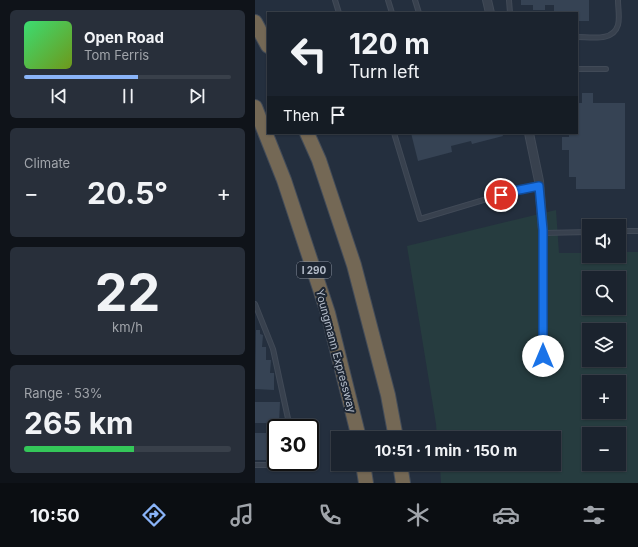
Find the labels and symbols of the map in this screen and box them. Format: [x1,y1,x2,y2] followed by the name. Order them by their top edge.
[484,178,518,212] pin
[297,262,331,278] road number: I 290
[313,288,359,414] street label: Youngmann Expressway
[522,335,564,377] position arrow
[267,419,319,471] speed limit sign: 30

